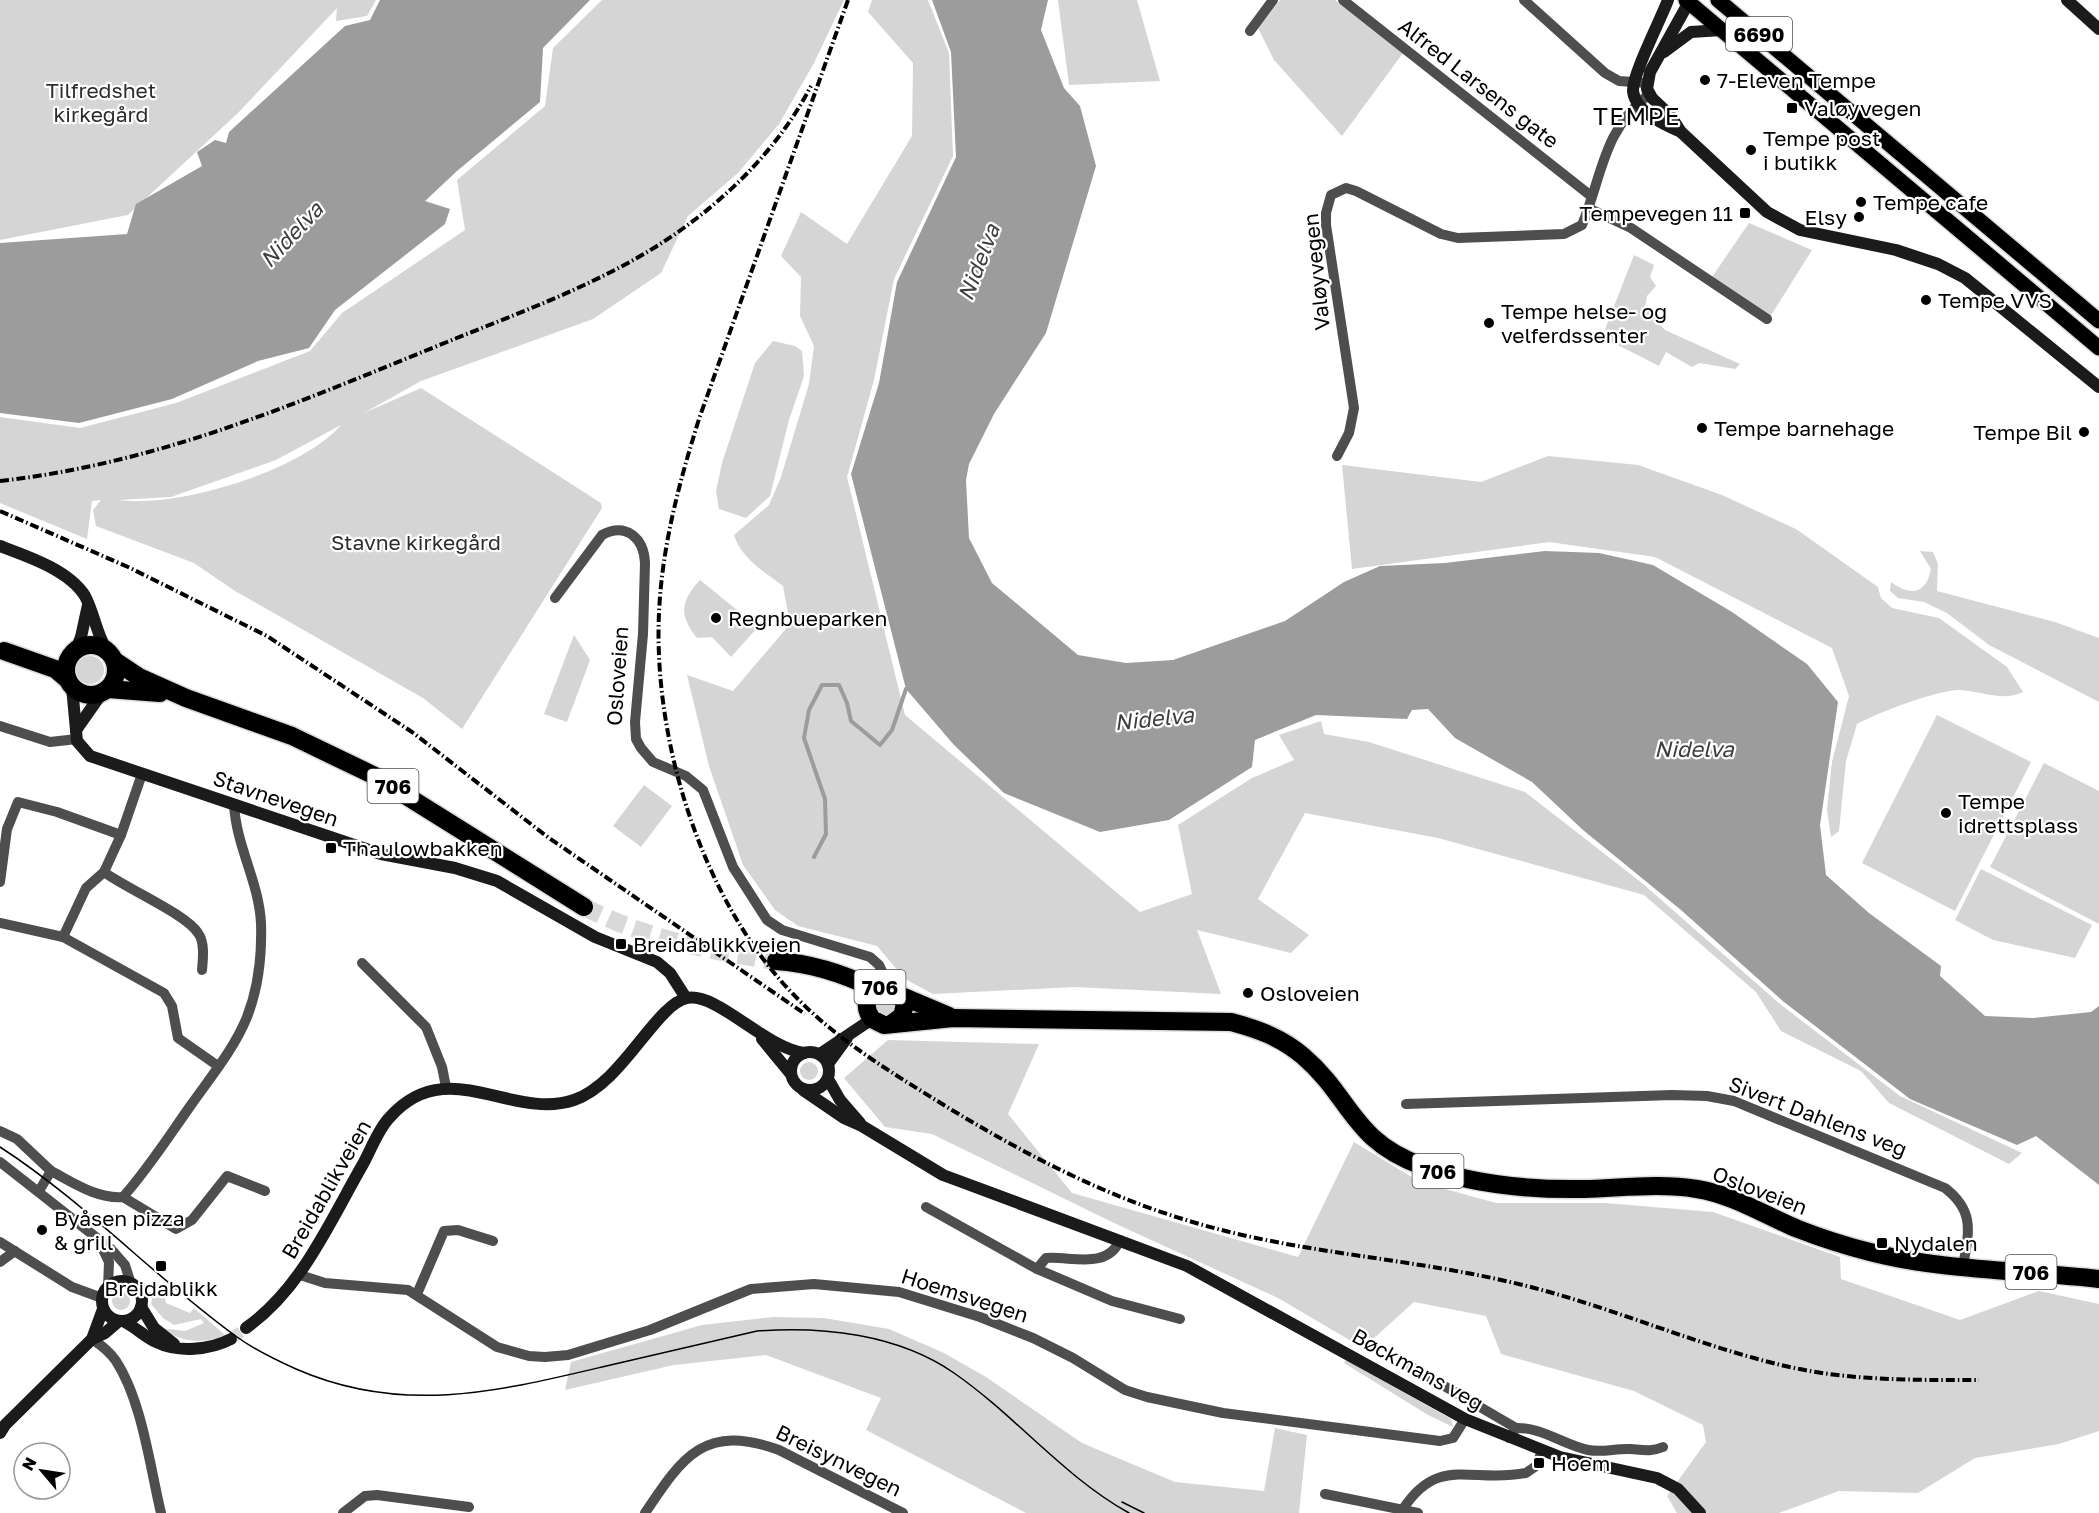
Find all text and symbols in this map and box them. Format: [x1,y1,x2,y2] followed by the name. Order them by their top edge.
[1394,12,1564,154] street label: Alfred Larsens gate
[1726,17,1792,51] road number: 6690
[1717,67,1876,93] place label: 7-Eleven Tempe
[1698,73,1712,87] marker: 7-Eleven Tempe
[46,77,156,127] park label: Tilfredshet kirkegård
[1804,95,1922,121] place label: Valøyvegen
[1593,101,1681,130] district label: TEMPE
[1785,101,1799,115] marker: Valøyvegen
[1763,125,1880,175] place label: Tempe post i butikk
[1744,143,1758,157] marker: Tempe post i butikk
[1873,189,1988,215] place label: Tempe cafe
[254,195,329,272] water label: Nidelva
[1854,195,1868,209] marker: Tempe cafe
[1579,200,1733,226] place label: Tempevegen 11
[1805,204,1847,230] place label: Elsy
[1738,206,1752,220] marker: Tempevegen 11
[1852,210,1866,224] marker: Elsy
[1297,212,1335,332] street label: Valøyvegen
[951,219,1005,304] water label: Nidelva
[1938,287,2052,313] place label: Tempe VVS
[1919,293,1933,307] marker: Tempe VVS
[1501,298,1667,348] place label: Tempe helse- og velferdssenter
[1482,316,1496,330] marker: Tempe helse- og velferdssenter
[1714,415,1894,441] place label: Tempe barnehage
[1973,419,2072,445] place label: Tempe Bil
[1695,421,1709,435] marker: Tempe barnehage
[2077,425,2091,439] marker: Tempe Bil
[331,529,501,555] park label: Stavne kirkegård
[728,605,887,631] place label: Regnbueparken
[709,611,723,625] marker: Regnbueparken
[601,625,633,727] street label: Osloveien
[1113,700,1197,736] water label: Nidelva
[1654,735,1735,762] water label: Nidelva
[210,764,342,832] street label: Stavnevegen
[368,769,418,803] road number: 706
[1958,788,2078,838] place label: Tempe idrettsplass
[1939,806,1953,820] marker: Tempe idrettsplass
[343,835,503,861] place label: Thaulowbakken
[324,841,338,855] marker: Thaulowbakken
[633,931,801,957] place label: Breidablikkveien
[614,937,628,951] marker: Breidablikkveien
[854,970,906,1004] road number: 706
[1260,980,1360,1006] place label: Osloveien
[1241,986,1255,1000] marker: Osloveien
[1725,1070,1911,1162] street label: Sivert Dahlens veg
[276,1115,376,1263] street label: Breidablikveien
[1412,1154,1464,1188] road number: 706
[1709,1160,1811,1220] street label: Osloveien
[54,1205,185,1255] place label: Byåsen pizza & grill
[35,1223,49,1237] marker: Byåsen pizza & grill
[1894,1230,1978,1256] place label: Nydalen
[1875,1236,1889,1250] marker: Nydalen
[2006,1255,2056,1289] road number: 706
[154,1259,168,1273] marker: Breidablikk
[898,1262,1032,1328] street label: Hoemsvegen
[104,1275,218,1301] place label: Breidablikk
[1348,1322,1488,1416] street label: Bøckmans veg
[772,1418,906,1502] street label: Breisynvegen
[12,1441,72,1501] north arrow
[1551,1450,1610,1476] place label: Hoem
[17,1454,41,1474] text: N
[1532,1456,1546,1470] marker: Hoem

